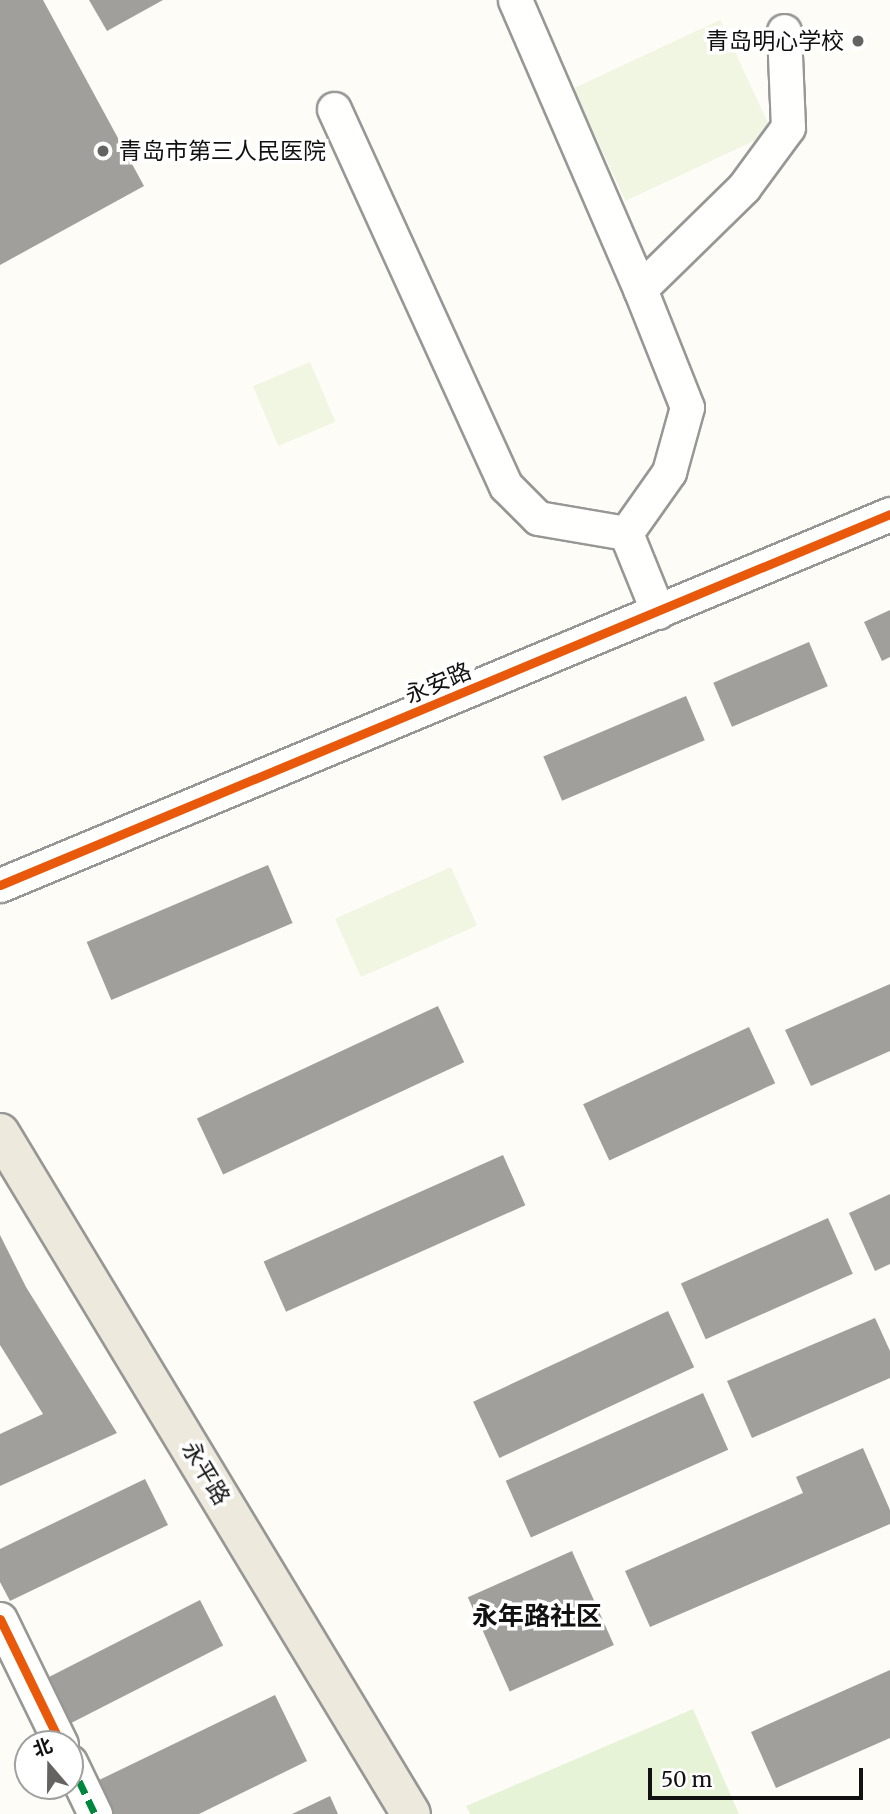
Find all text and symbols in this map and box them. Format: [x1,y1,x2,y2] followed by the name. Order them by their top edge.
[706,27,844,55] place label: 青岛明心学校
[850,33,866,49] marker: 青岛明心学校
[119,137,326,165] place label: 青岛市第三人民医院
[93,141,113,161] marker: 青岛市第三人民医院
[401,657,475,709] street label: 永安路
[176,1436,236,1510] street label: 永平路
[472,1600,602,1632] district label: 永年路社区
[14,1730,84,1800] north arrow
[29,1733,56,1762] text: 北
[652,1755,867,1799] scale bar
[661,1766,712,1793] text: 50 m

